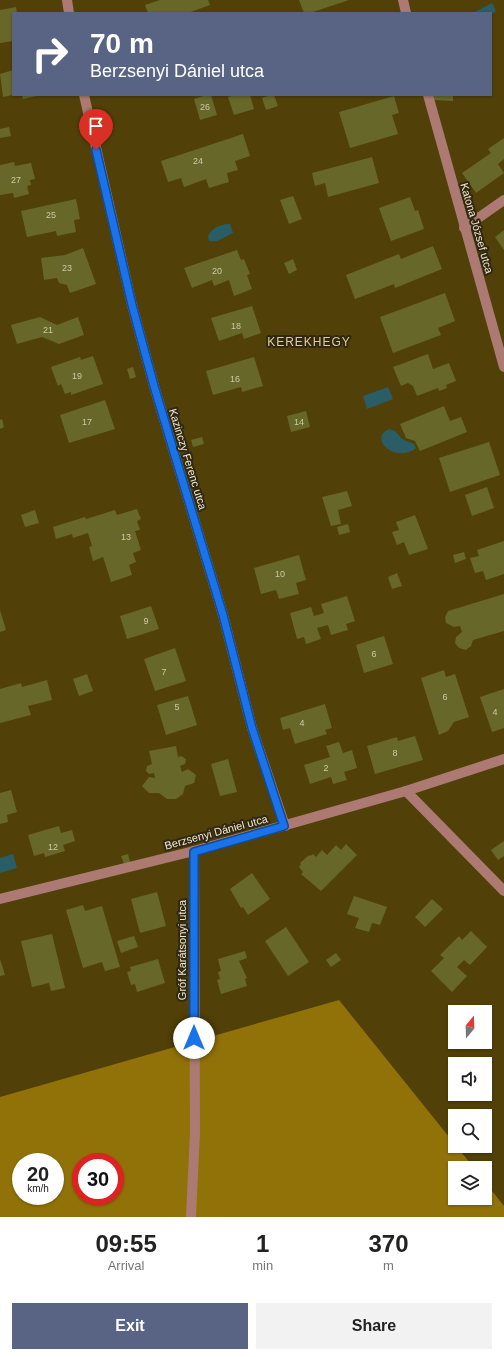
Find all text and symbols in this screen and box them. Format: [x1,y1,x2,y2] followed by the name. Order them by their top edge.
[24,28,76,80] icon: right
[90,28,154,59] text: 70 m
[90,61,264,81] text: Berzsenyi Dániel utca
[200,102,210,112] house number: 26
[79,109,113,150] pin
[85,115,107,137] icon: arrive
[193,156,203,166] house number: 24
[11,175,21,185] house number: 27
[458,181,496,275] street label: Katona József utca
[46,210,56,220] house number: 25
[62,263,72,273] house number: 23
[212,266,222,276] house number: 20
[231,321,241,331] house number: 18
[43,325,53,335] house number: 21
[267,335,351,349] district label: KEREKHEGY
[72,371,82,381] house number: 19
[230,374,240,384] house number: 16
[167,407,209,512] street label: Kazinczy Ferenc utca
[82,417,92,427] house number: 17
[294,417,304,427] house number: 14
[121,532,131,542] house number: 13
[275,569,285,579] house number: 10
[143,616,149,626] house number: 9
[371,649,377,659] house number: 6
[161,667,167,677] house number: 7
[442,692,448,702] house number: 6
[174,702,180,712] house number: 5
[492,707,498,717] house number: 4
[299,718,305,728] house number: 4
[392,748,398,758] house number: 8
[323,763,329,773] house number: 2
[163,812,270,852] street label: Berzsenyi Dániel utca
[48,842,58,852] house number: 12
[176,899,188,1000] street label: Gróf Karátsonyi utca
[448,1005,492,1049] north arrow
[448,1005,492,1205] map controls
[173,1017,215,1059] position arrow
[448,1057,492,1101] button: sound
[448,1109,492,1153] button: search
[72,1153,124,1205] speed limit sign: 30
[448,1161,492,1205] button: layers
[27,1163,49,1185] text: 20
[27,1183,49,1194] text: km/h
[95,1230,157,1257] text: 09:55
[256,1230,269,1257] text: 1
[369,1230,409,1257] text: 370
[108,1258,145,1273] text: Arrival
[252,1258,273,1273] text: min
[383,1258,394,1273] text: m
[12,1303,248,1349] button: Exit
[256,1303,492,1349] button: Share

